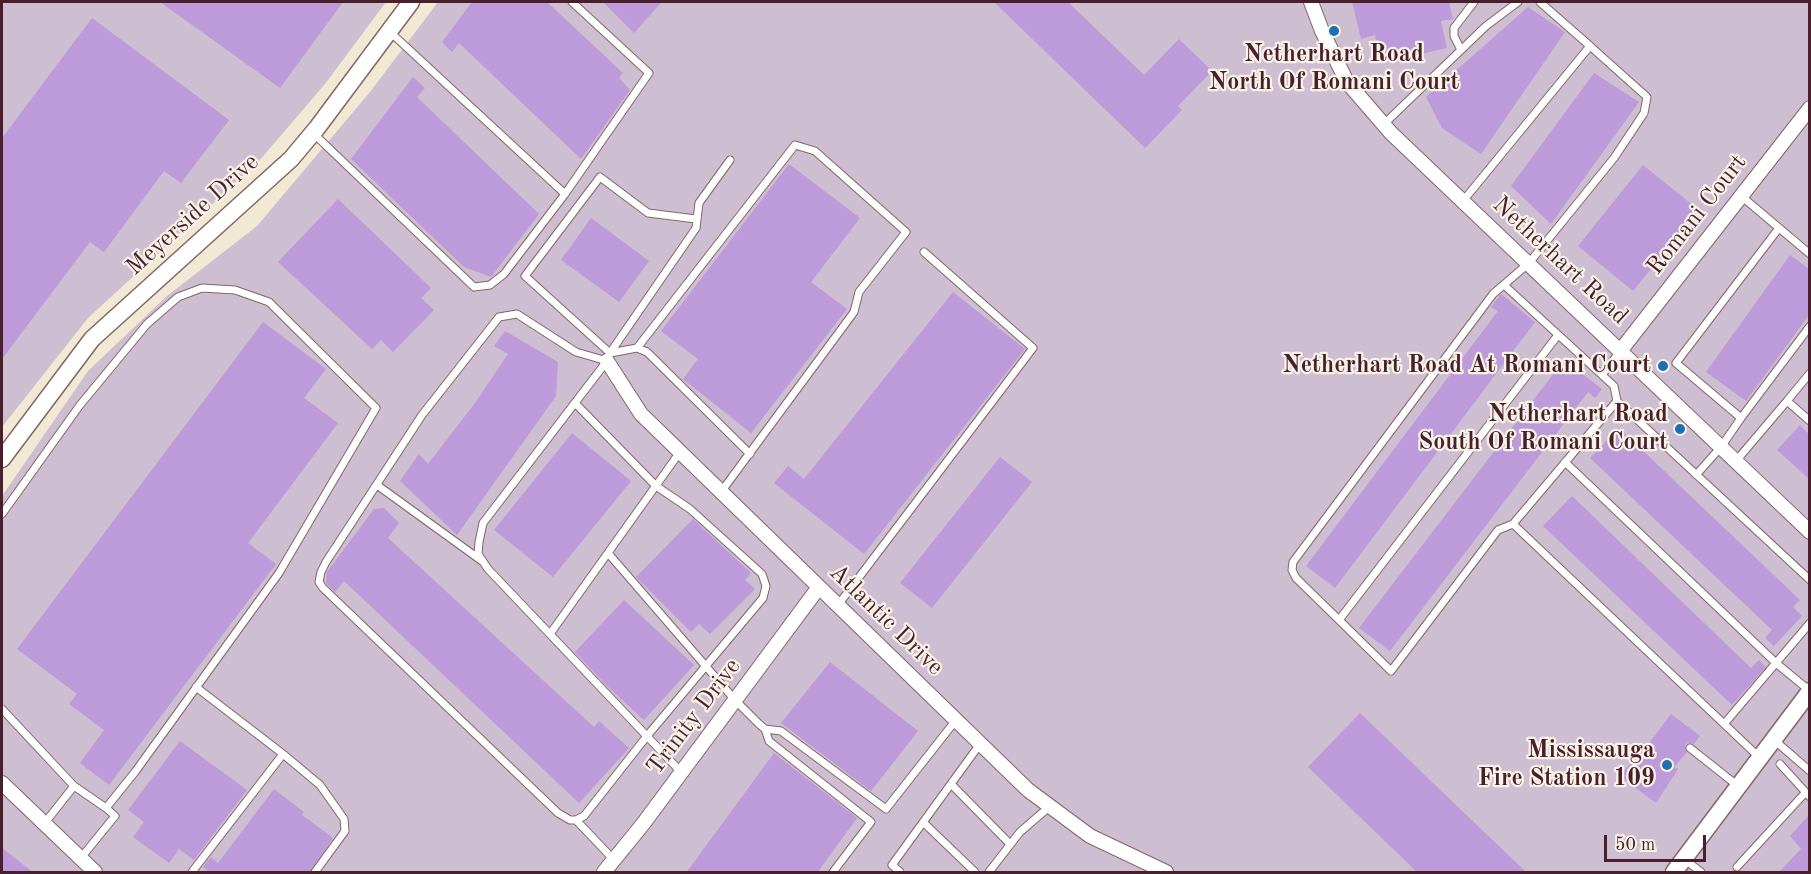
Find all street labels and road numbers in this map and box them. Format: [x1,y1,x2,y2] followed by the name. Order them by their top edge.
[121,148,265,282] street label: Meyerside Drive
[1641,149,1753,281] street label: Romani Court
[1486,191,1634,331] street label: Netherhart Road
[823,558,949,682] street label: Atlantic Drive
[641,653,747,781] street label: Trinity Drive

